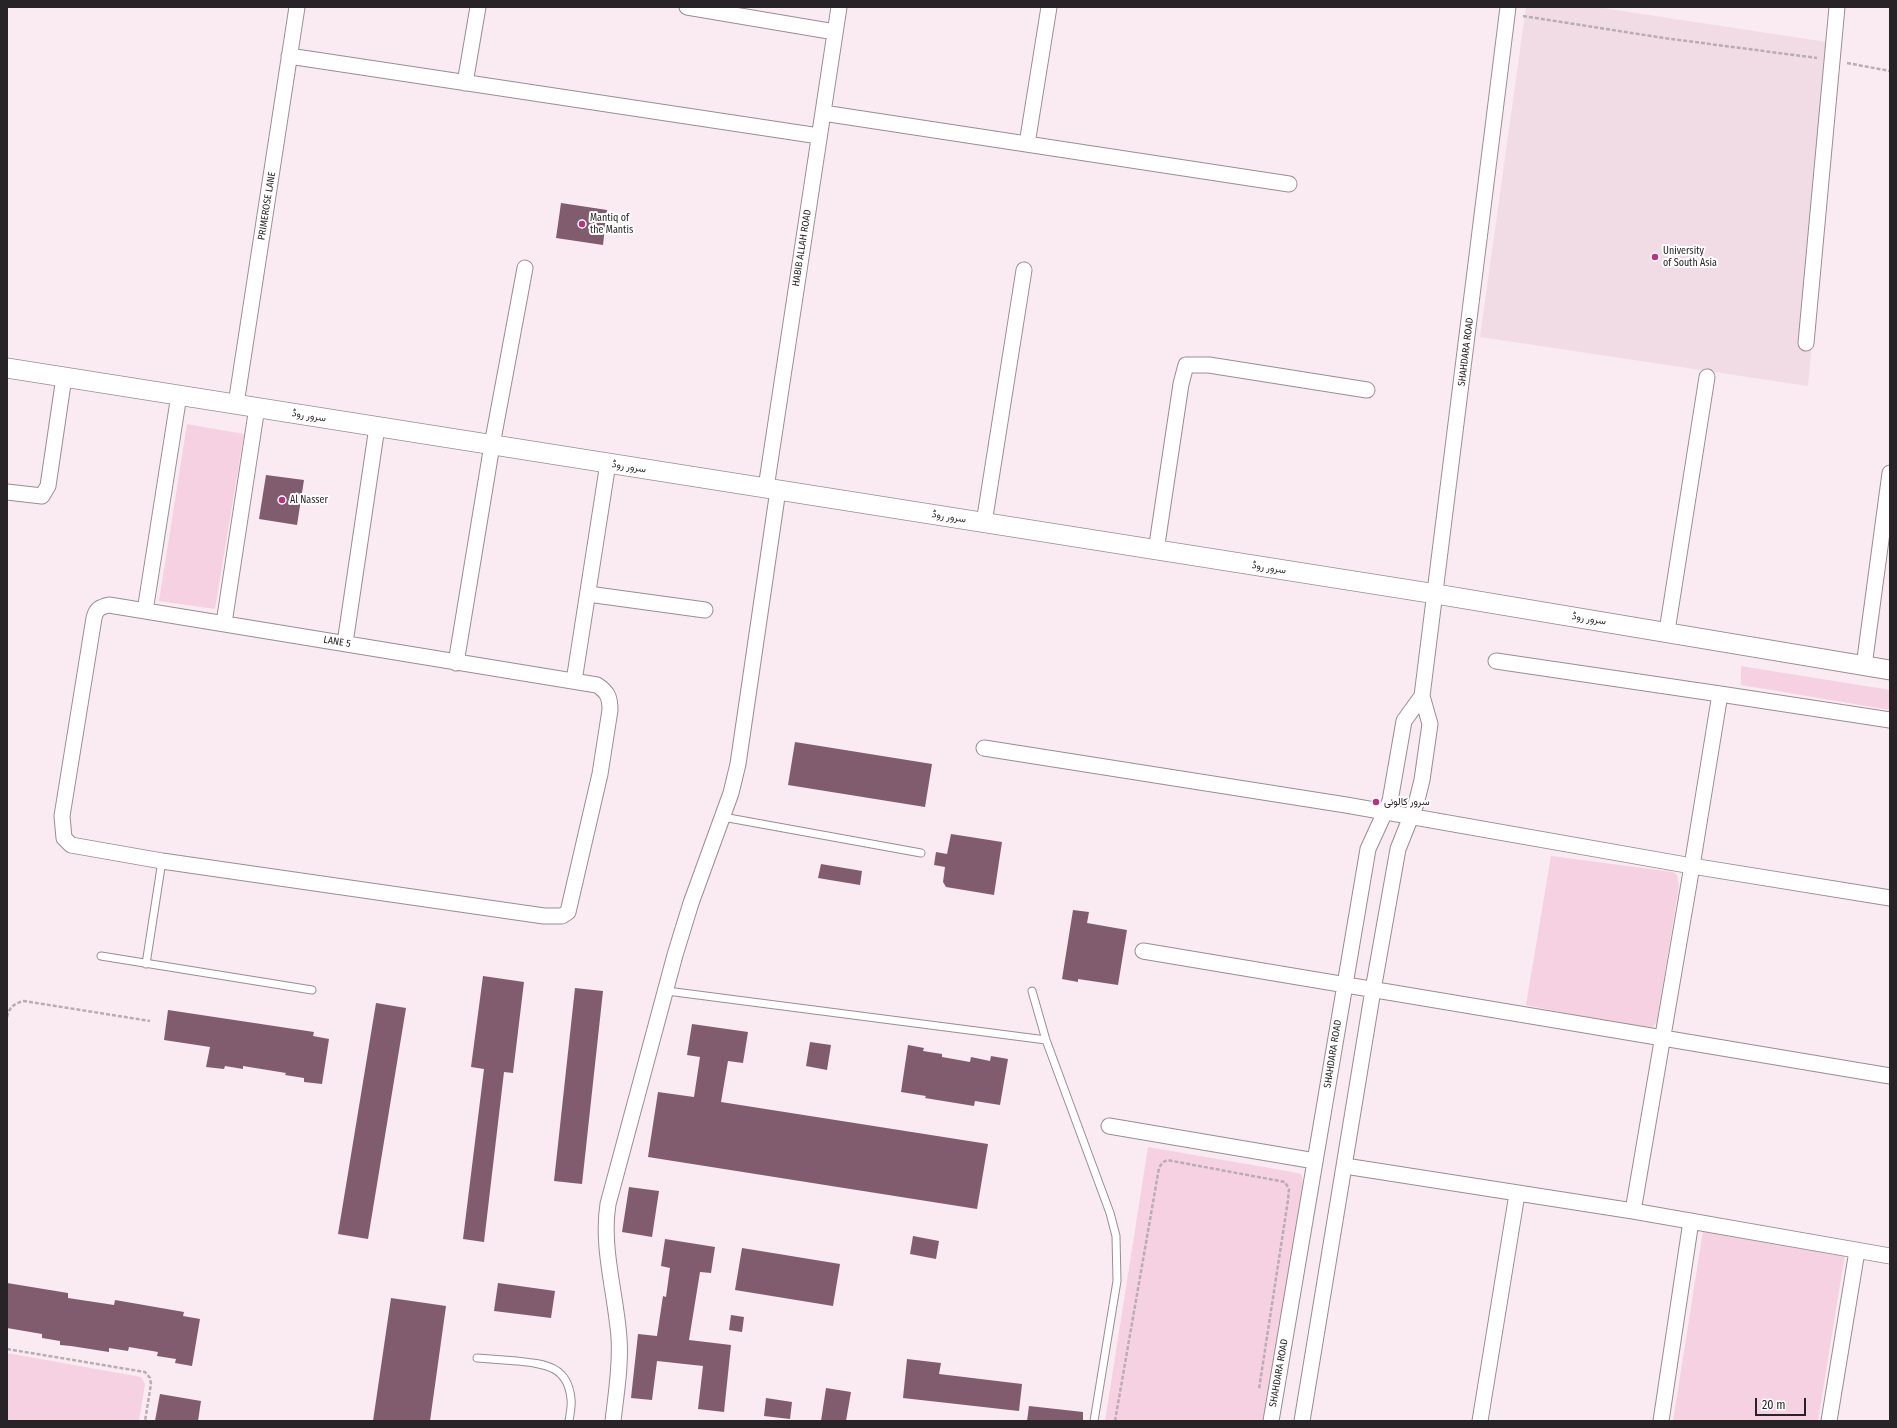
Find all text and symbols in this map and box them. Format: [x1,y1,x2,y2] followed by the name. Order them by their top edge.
[256,171,278,241] street label: PRIMEROSE LANE
[790,209,814,287] street label: HABIB ALLAH ROAD
[590,212,633,236] place label: Mantiq of the Mantis
[577,219,587,229] marker: Mantiq of the Mantis
[1663,245,1717,268] place label: University of South Asia
[1650,252,1660,262] marker: University of South Asia
[1456,317,1476,387] street label: SHAHDARA ROAD
[291,407,327,425] street label: سرور روڈ
[611,458,647,476] street label: سرور روڈ
[290,494,328,506] place label: Al Nasser
[277,495,287,505] marker: Al Nasser
[931,508,967,526] street label: سرور روڈ
[1251,559,1287,577] street label: سرور روڈ
[1571,610,1607,628] street label: سرور روڈ
[322,634,352,650] street label: LANE 5
[1384,796,1430,808] place label: سرور کالونی
[1371,797,1381,807] marker: سرور کالونی
[1322,1019,1344,1089] street label: SHAHDARA ROAD
[1267,1338,1291,1408] street label: SHAHDARA ROAD
[1757,1390,1808,1416] scale bar
[1762,1398,1786,1412] text: 20 m

